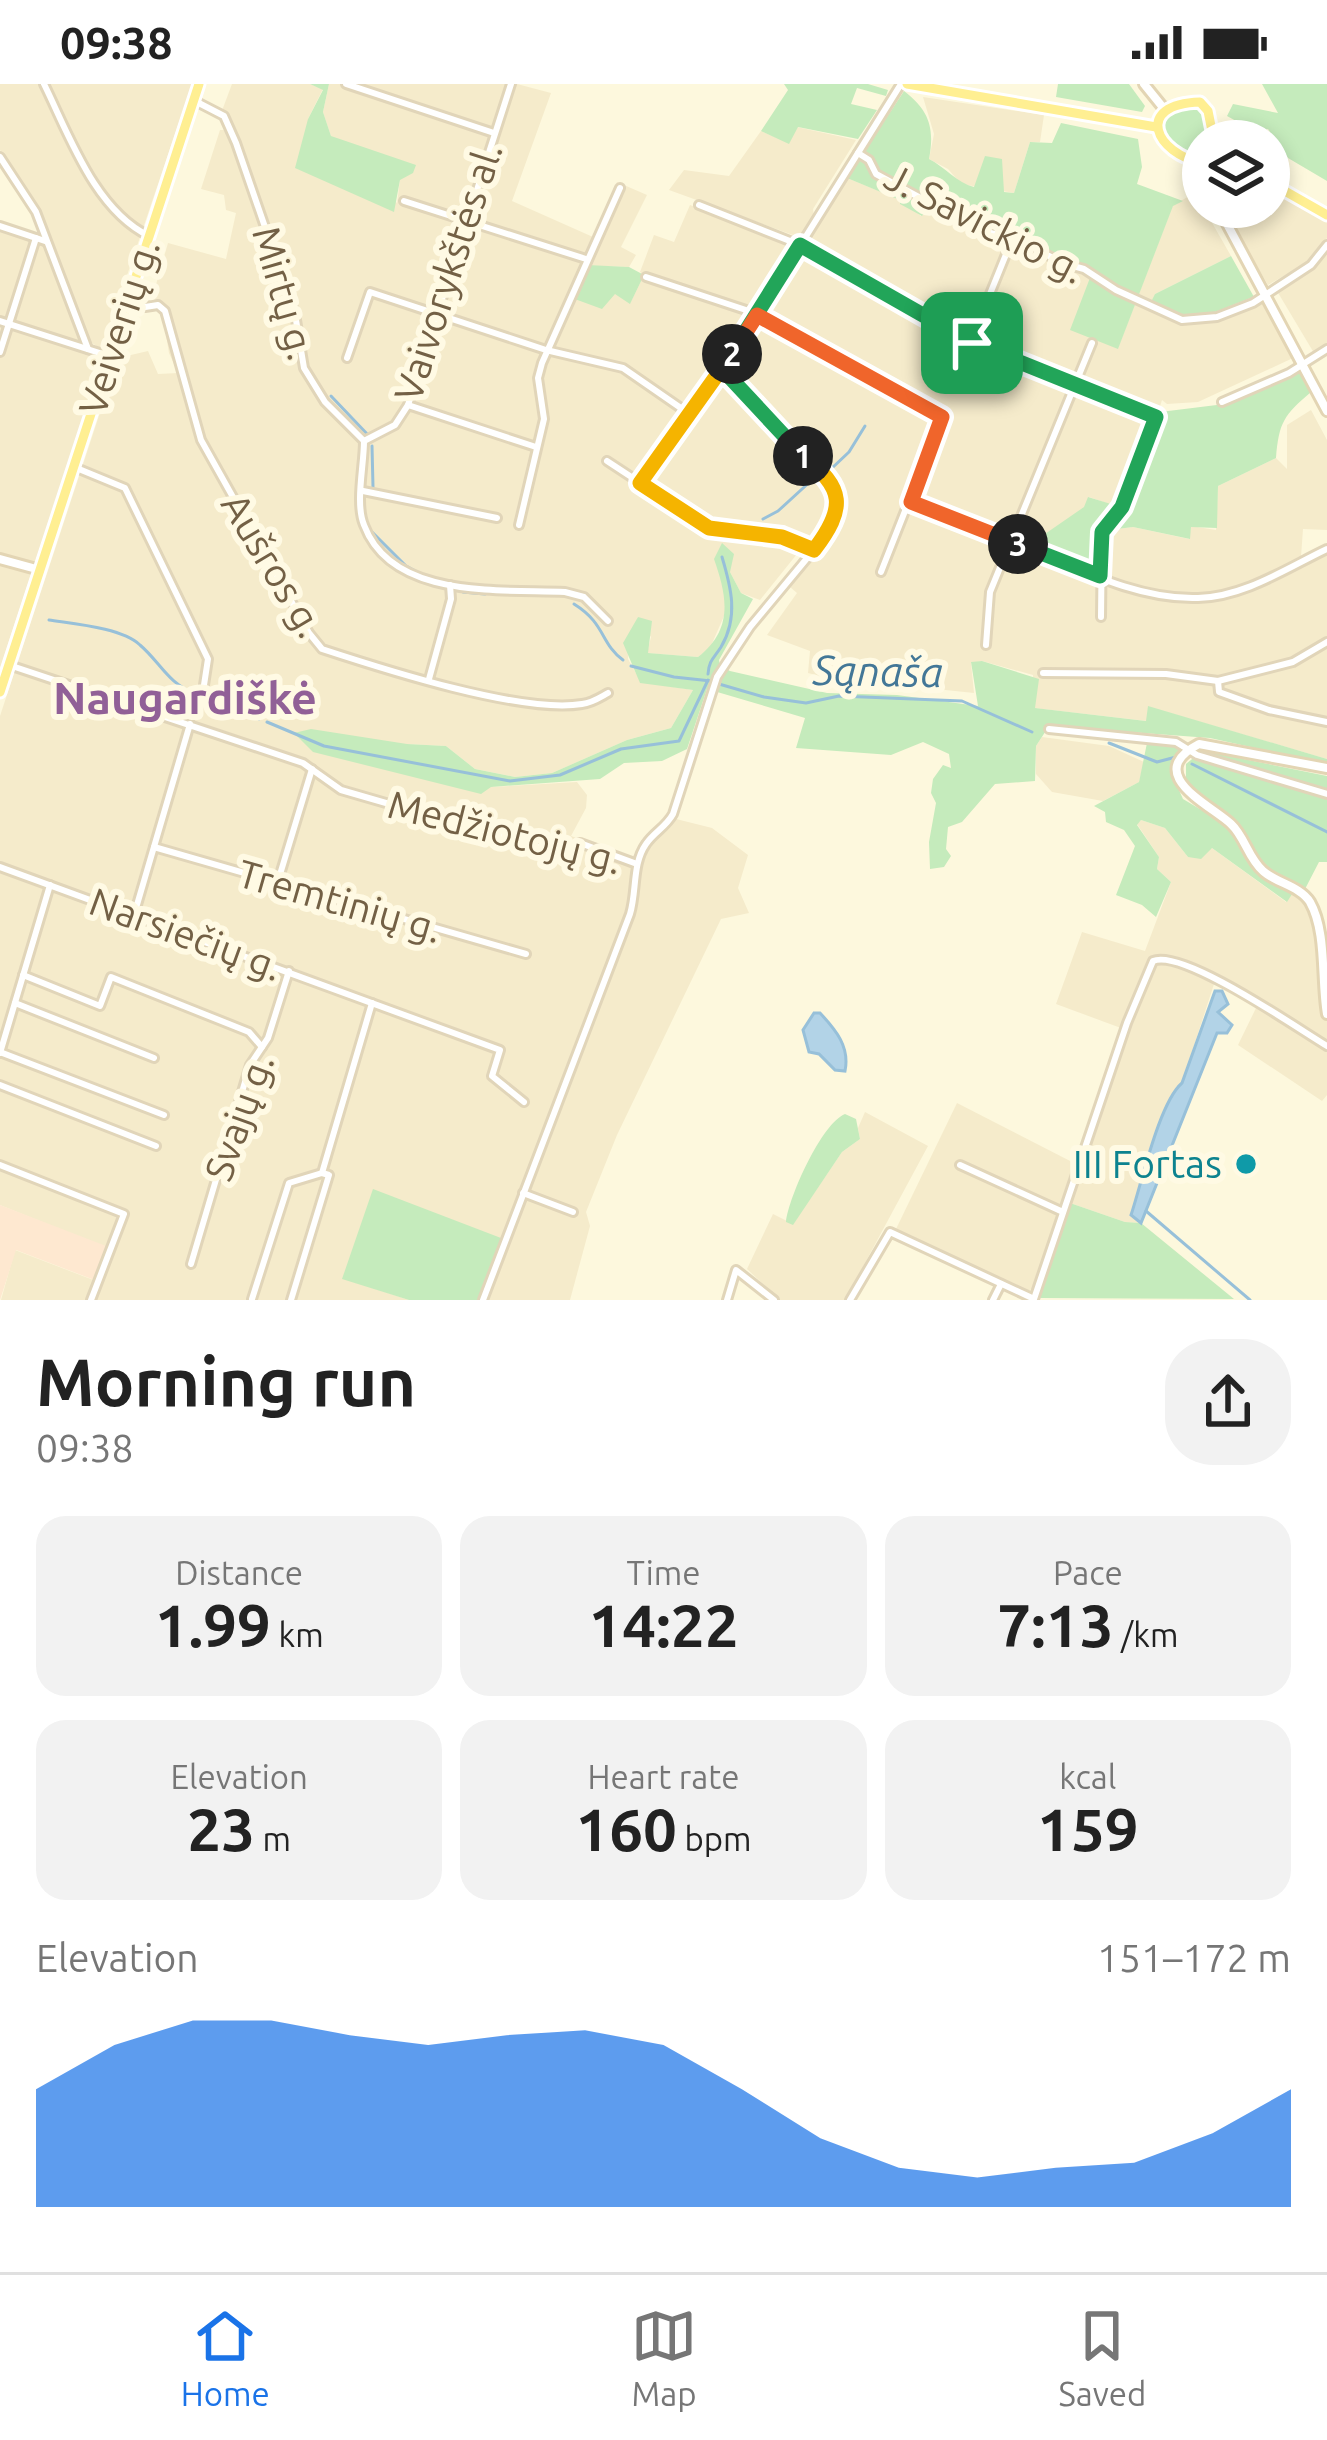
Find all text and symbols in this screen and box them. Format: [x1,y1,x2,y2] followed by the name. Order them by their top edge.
[60,17,173,68] text: 09:38
[1182,120,1290,228] map controls
[1182,120,1290,228] button: layers
[386,137,510,406] street label: Vaivorykštės al.
[878,154,1092,291] street label: J. Savickio g.
[245,221,324,364] street label: Mirtų g.
[70,234,167,420] street label: Veiverių g.
[921,292,1023,394] pin
[939,310,1005,376] icon: arrive
[702,324,762,384] pin: 2
[723,335,741,372] text: 2
[773,426,833,486] pin: 1
[794,437,812,474] text: 1
[214,485,333,644] street label: Aušros g.
[988,514,1048,574] pin: 3
[1009,525,1027,562] text: 3
[811,646,944,695] water label: Sąnaša
[53,672,317,723] district label: Naugardiškė
[384,782,626,881] street label: Medžiotojų g.
[233,851,447,950] street label: Tremtinių g.
[84,879,288,988] street label: Narsiečių g.
[196,1048,281,1186] street label: Svajų g.
[1073,1142,1222,1185] place label: III Fortas
[1233,1151,1259,1177] marker: III Fortas
[1165,1339,1291,1465] button: share
[36,1344,416,1418] text: Morning run
[36,1426,134,1469] text: 09:38
[175,1554,303,1591] text: Distance
[627,1554,700,1591] text: Time
[1053,1554,1123,1591] text: Pace
[155,1591,271,1658] text: 1.99
[588,1591,739,1658] text: 14:22
[997,1591,1114,1658] text: 7:13
[271,1616,324,1653] text: km
[1114,1616,1178,1653] text: /km
[170,1758,308,1795] text: Elevation
[588,1758,739,1795] text: Heart rate
[1059,1758,1116,1795] text: kcal
[187,1795,255,1862] text: 23
[575,1795,677,1862] text: 160
[1037,1795,1139,1862] text: 159
[255,1820,291,1857] text: m
[677,1820,752,1857] text: bpm
[36,1936,199,1979] text: Elevation
[1097,1936,1291,1979] text: 151–172 m
[181,2303,270,2412] tab: Home
[631,2303,697,2412] tab: Map
[1058,2303,1146,2412] tab: Saved

